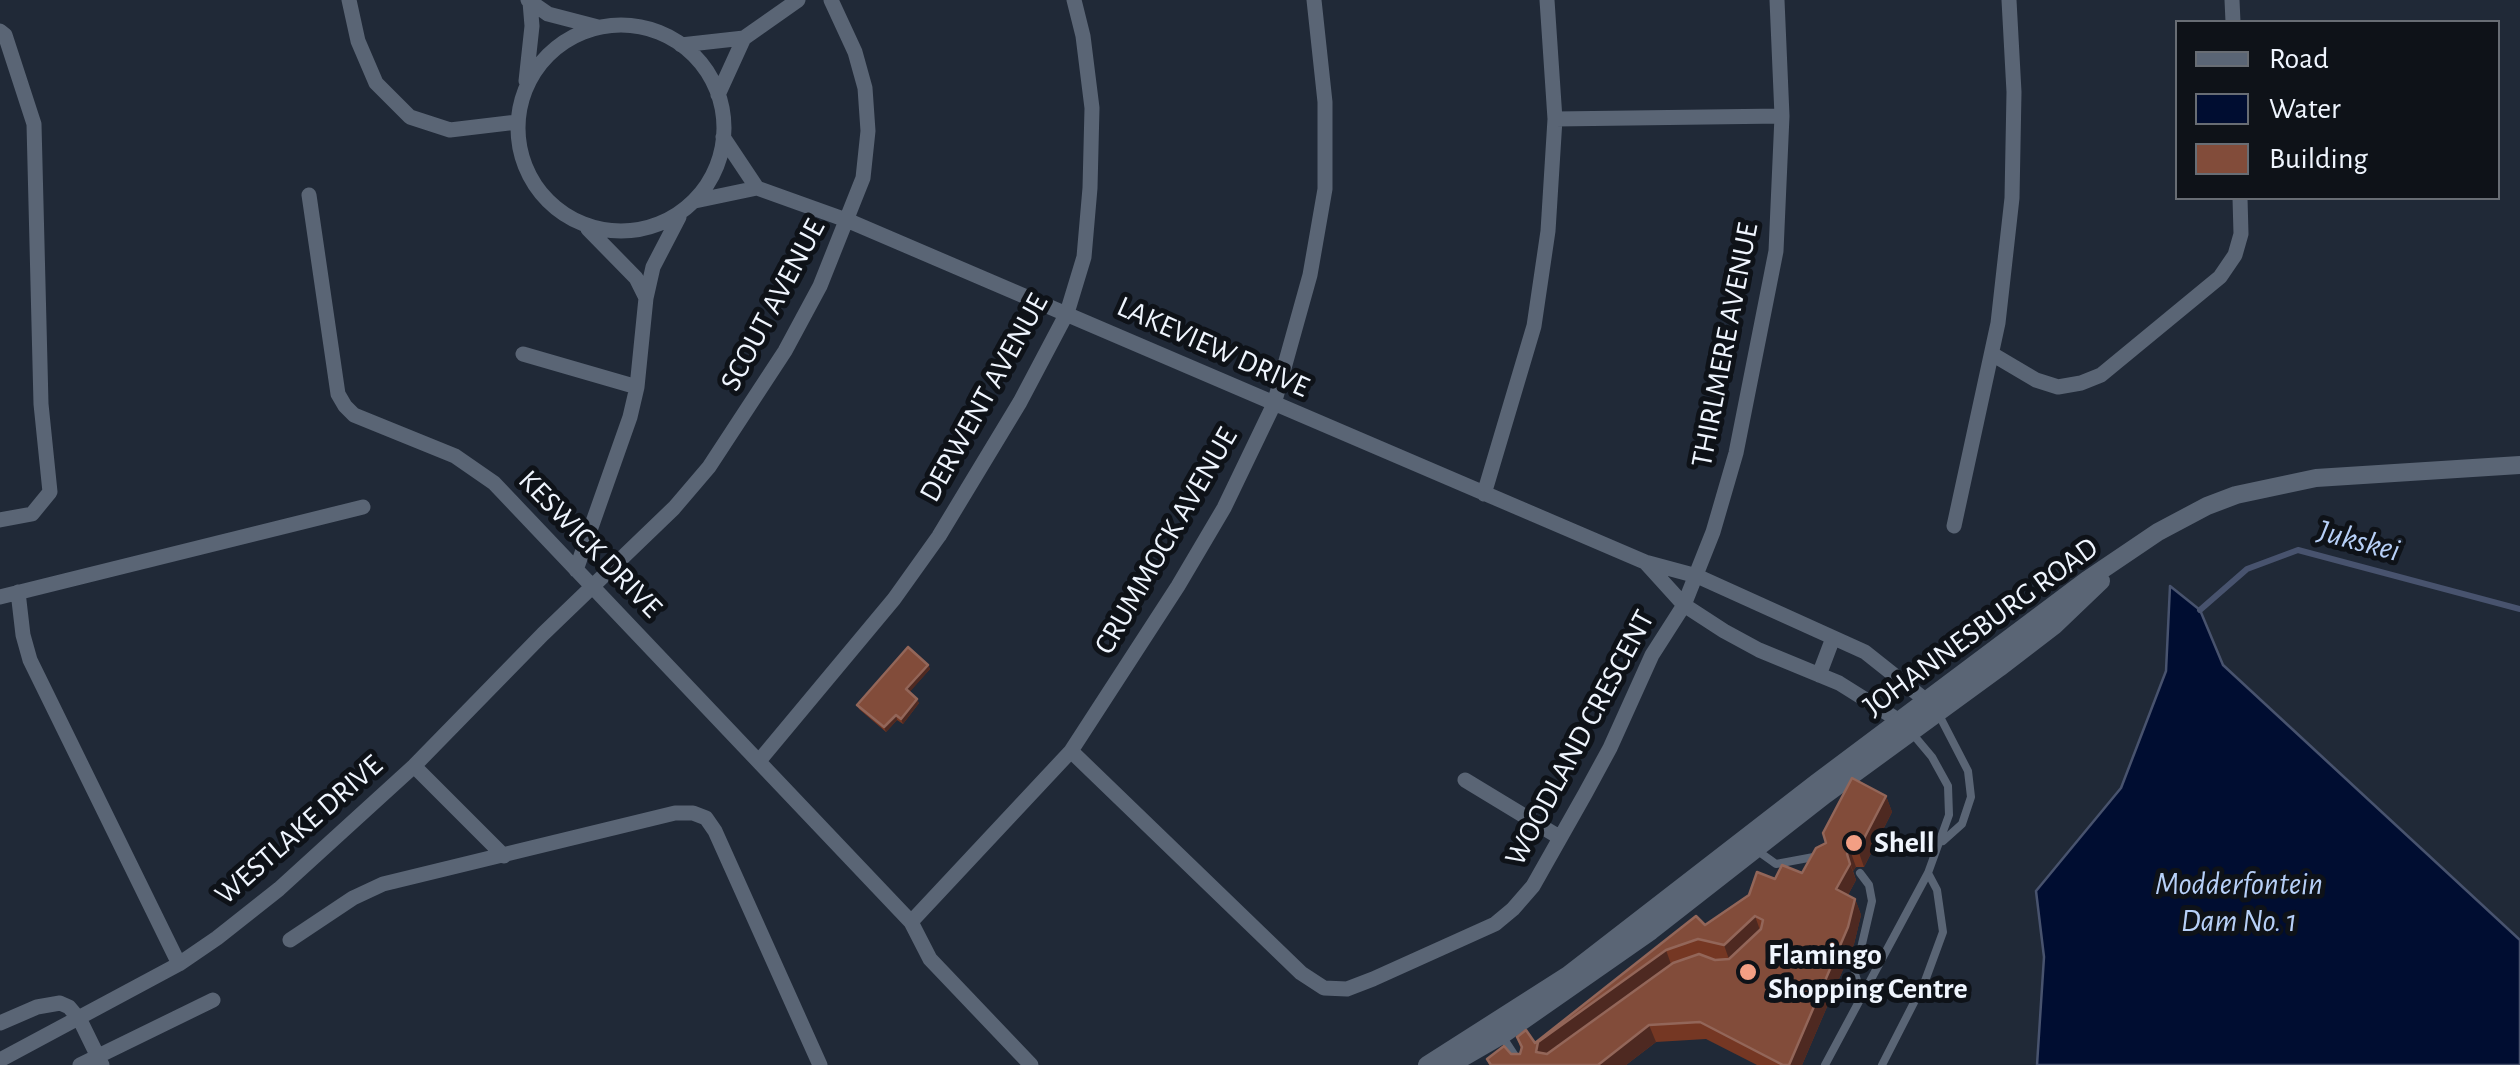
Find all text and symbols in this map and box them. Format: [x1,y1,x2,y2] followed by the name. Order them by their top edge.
[2175,20,2500,200] legend
[2269,44,2329,74] text: Road
[2269,94,2341,124] text: Water
[2269,144,2368,174] text: Building
[713,213,833,397] street label: SCOUT AVENUE
[1684,220,1766,470] street label: THIRLMERE AVENUE
[912,288,1056,508] street label: DERWENT AVENUE
[1111,289,1315,405] street label: LAKEVIEW DRIVE
[1087,421,1245,661] street label: CRUMMOCK AVENUE
[511,463,669,625] street label: KESWICK DRIVE
[2314,512,2404,570] water label: Jukskei
[1857,530,2105,724] street label: JOHANNESBURG ROAD
[1497,604,1663,872] street label: WOODLAND CRESCENT
[208,747,390,913] street label: WESTLAKE DRIVE
[1874,825,1935,861] place label: Shell
[1843,832,1865,854] marker: Shell
[2155,865,2323,940] water label: Modderfontein Dam No. 1
[1768,937,1968,1008] place label: Flamingo Shopping Centre
[1737,961,1759,983] marker: Flamingo Shopping Centre

